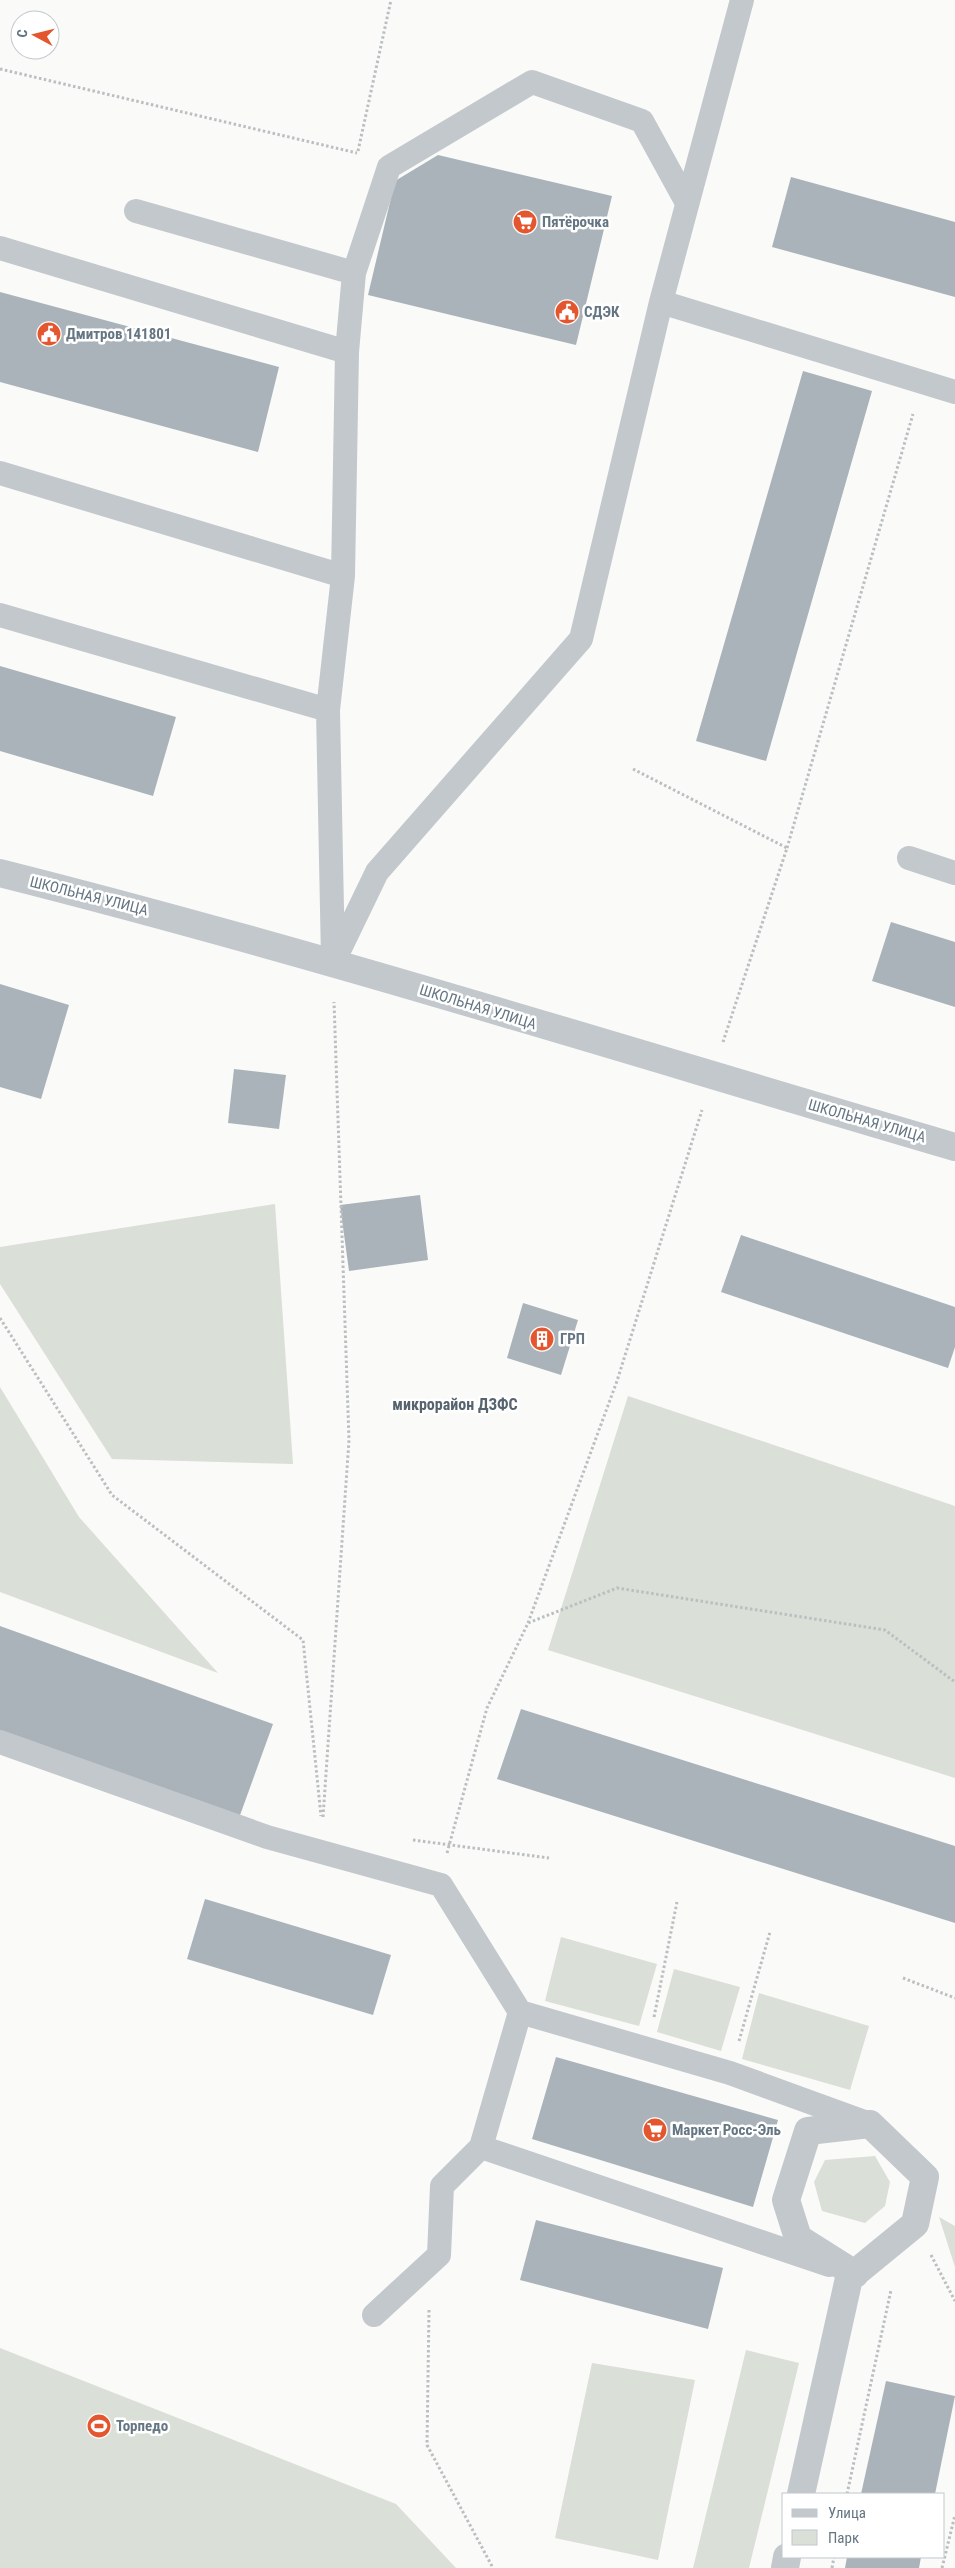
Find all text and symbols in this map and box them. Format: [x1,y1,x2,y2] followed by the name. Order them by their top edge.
[10,10,60,60] north arrow
[14,28,31,38] text: С
[512,209,538,235] supermarket icon: Пятёрочка
[542,213,609,231] place label: Пятёрочка
[554,299,580,325] public building icon: СДЭК
[584,303,620,321] place label: СДЭК
[36,321,62,347] public building icon: Дмитров 141801
[66,325,171,343] place label: Дмитров 141801
[28,873,150,919] street label: ШКОЛЬНАЯ УЛИЦА
[417,981,539,1033] street label: ШКОЛЬНАЯ УЛИЦА
[806,1096,928,1146] street label: ШКОЛЬНАЯ УЛИЦА
[529,1326,555,1352] building icon: ГРП
[560,1330,585,1348] place label: ГРП
[392,1395,518,1414] district label: микрорайон ДЗФС
[642,2117,668,2143] supermarket icon: Маркет Росс-Эль
[672,2121,782,2139] place label: Маркет Росс-Эль
[86,2413,112,2439] sports icon: Торпедо
[116,2417,168,2435] place label: Торпедо
[782,2493,945,2558] legend
[828,2504,866,2522] text: Улица
[828,2529,859,2547] text: Парк

